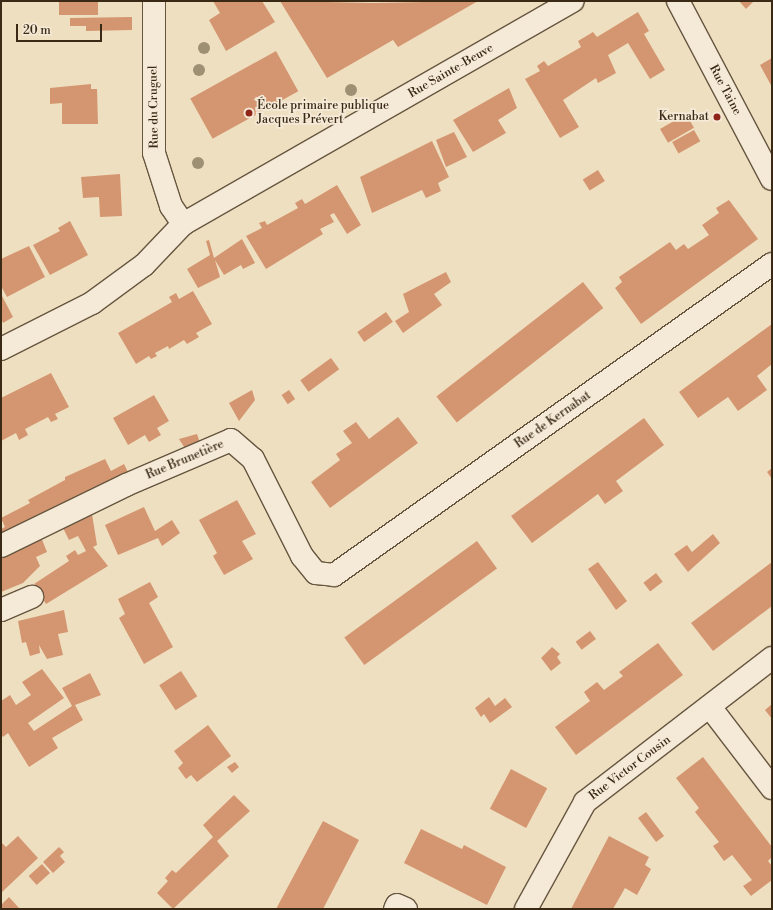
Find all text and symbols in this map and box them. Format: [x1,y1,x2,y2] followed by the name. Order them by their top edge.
[18,16,104,42] scale bar
[23,23,51,38] text: 20 m
[406,41,496,101] street label: Rue Sainte-Beuve
[706,62,744,118] street label: Rue Taine
[146,65,162,149] street label: Rue du Cruguel
[257,99,389,127] place label: École primaire publique Jacques Prévert
[244,108,254,118] marker: École primaire publique Jacques Prévert
[658,110,709,124] place label: Kernabat
[712,112,722,122] marker: Kernabat
[512,388,594,452] street label: Rue de Kernabat
[144,437,226,483] street label: Rue Brunetière
[586,733,674,803] street label: Rue Victor Cousin

